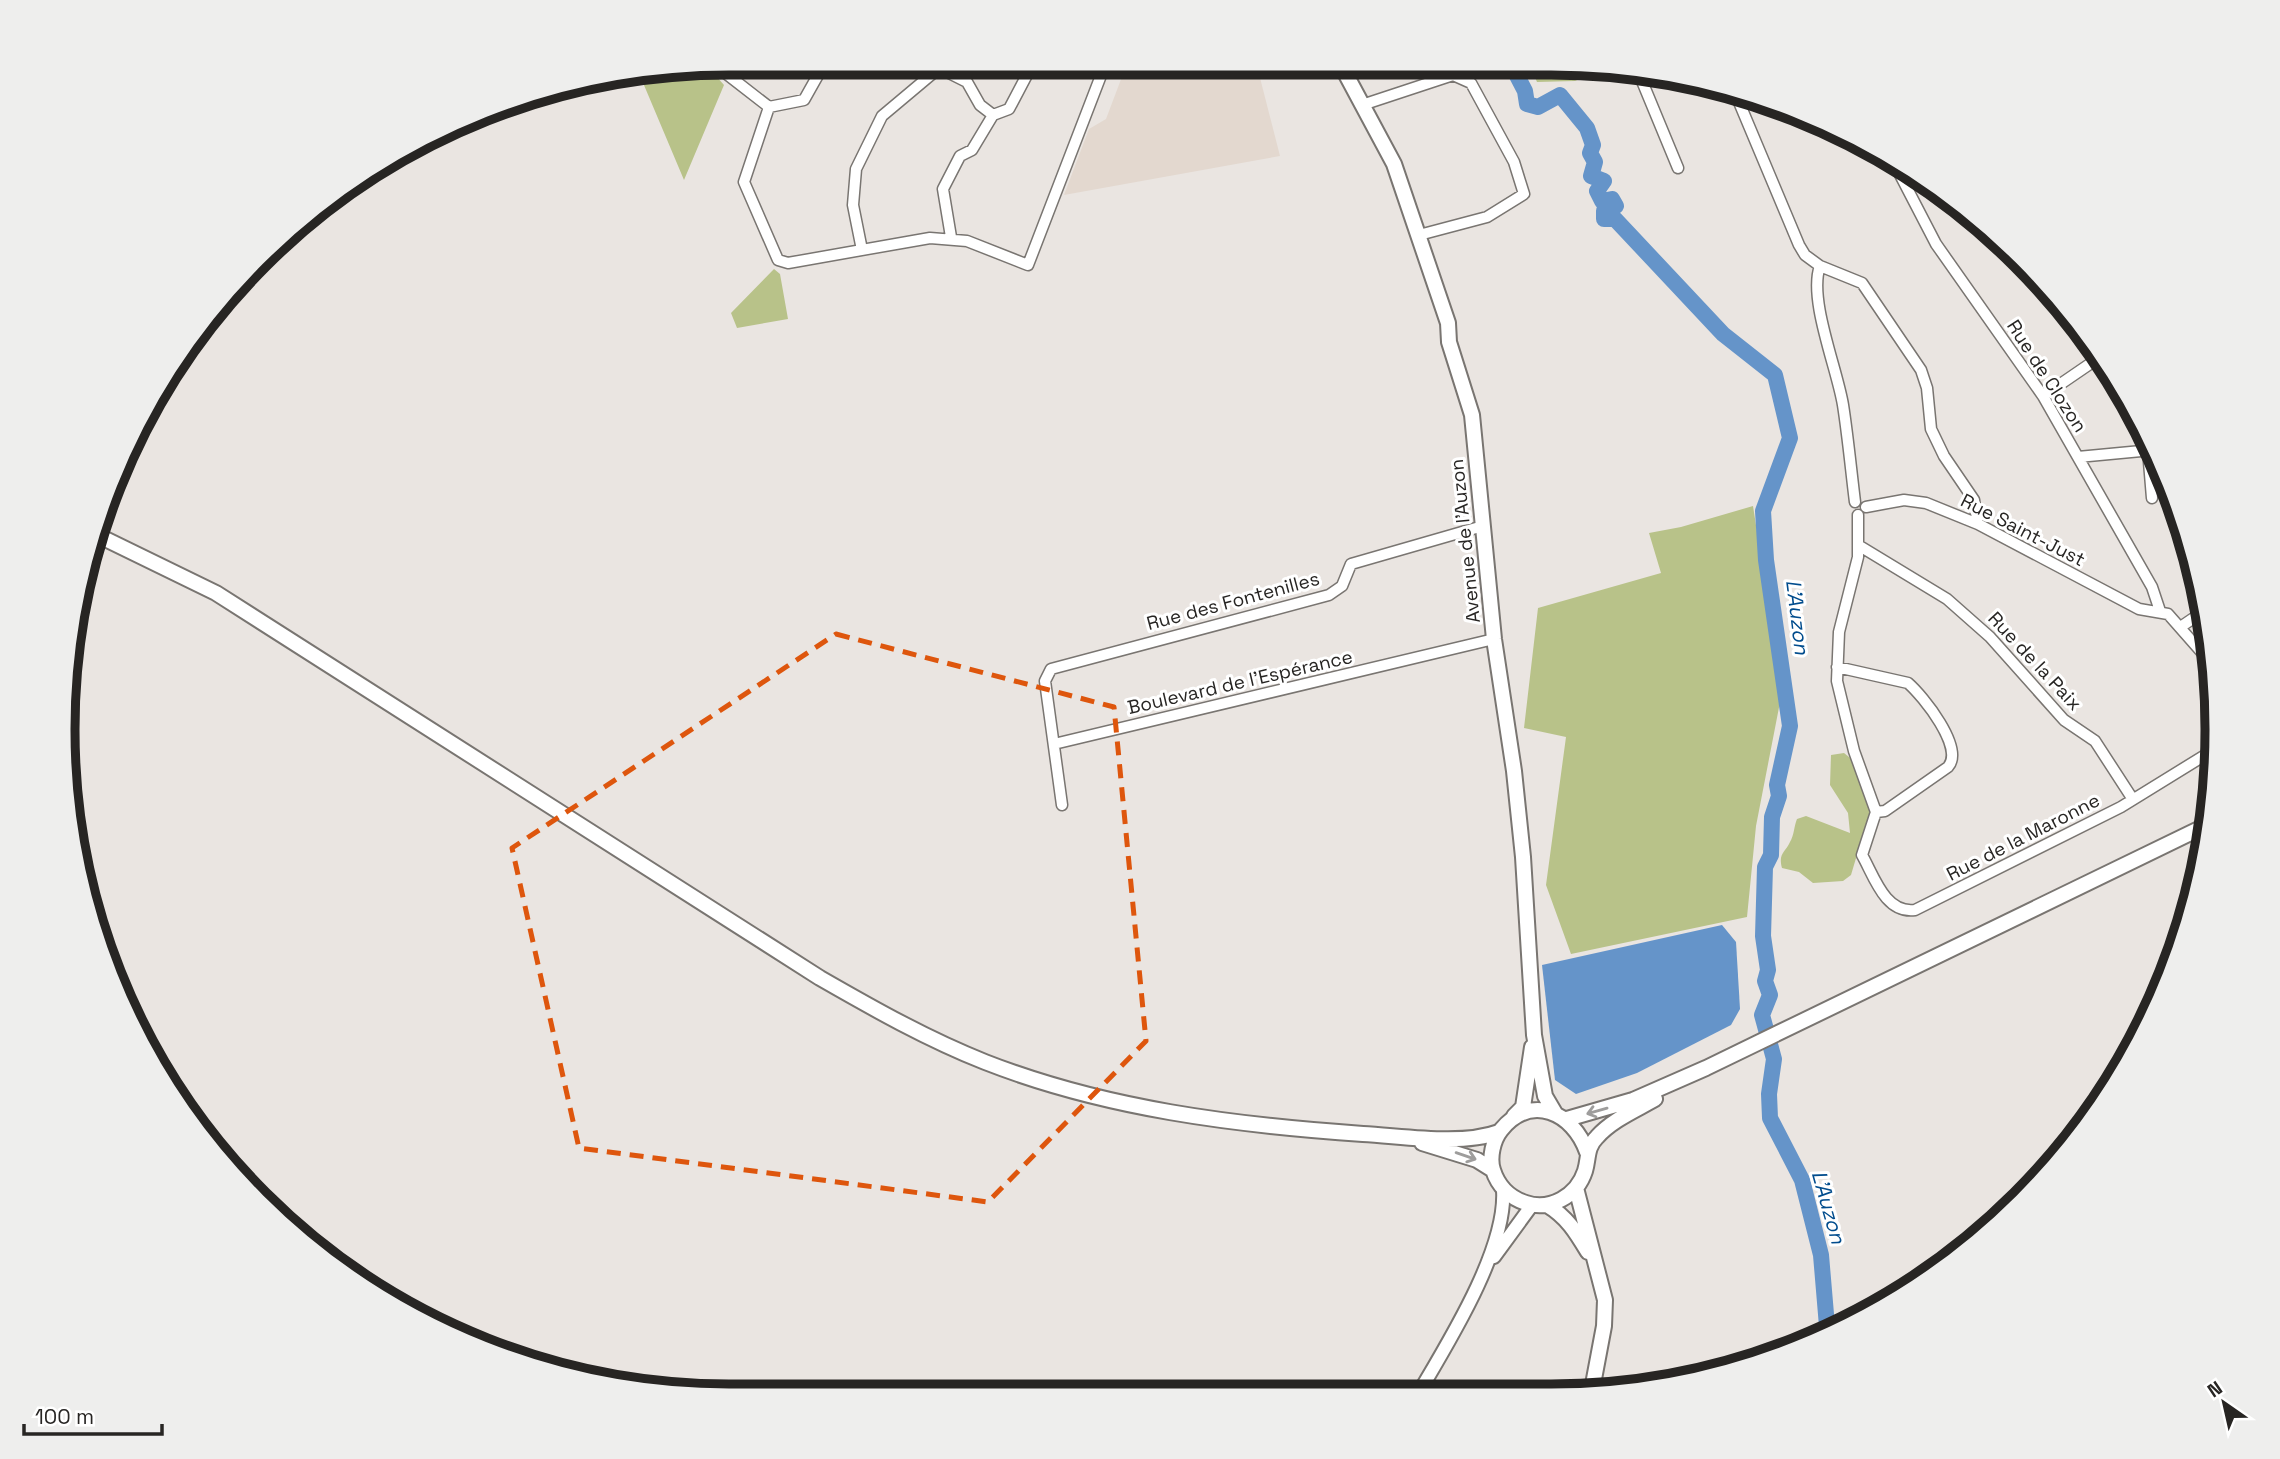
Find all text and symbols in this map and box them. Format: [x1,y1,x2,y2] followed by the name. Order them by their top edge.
[2001,315,2093,437] street label: Rue de Clozon
[1444,458,1486,624] street label: Avenue de l'Auzon
[1957,488,2089,572] street label: Rue Saint-Just
[1144,566,1322,636] street label: Rue des Fontenilles
[1780,578,1816,657] water label: L'Auzon
[1983,606,2087,716] street label: Rue de la Paix
[1125,644,1355,720] street label: Boulevard de l'Espérance
[1942,787,2104,887] street label: Rue de la Maronne
[1586,1105,1608,1118] one-way arrow
[1455,1151,1476,1164] one-way arrow
[1806,1167,1853,1248] water label: L'Auzon
[2189,1368,2259,1438] north arrow
[2203,1375,2227,1403] text: N
[24,1392,163,1436] scale bar
[35,1403,94,1430] text: 100 m

